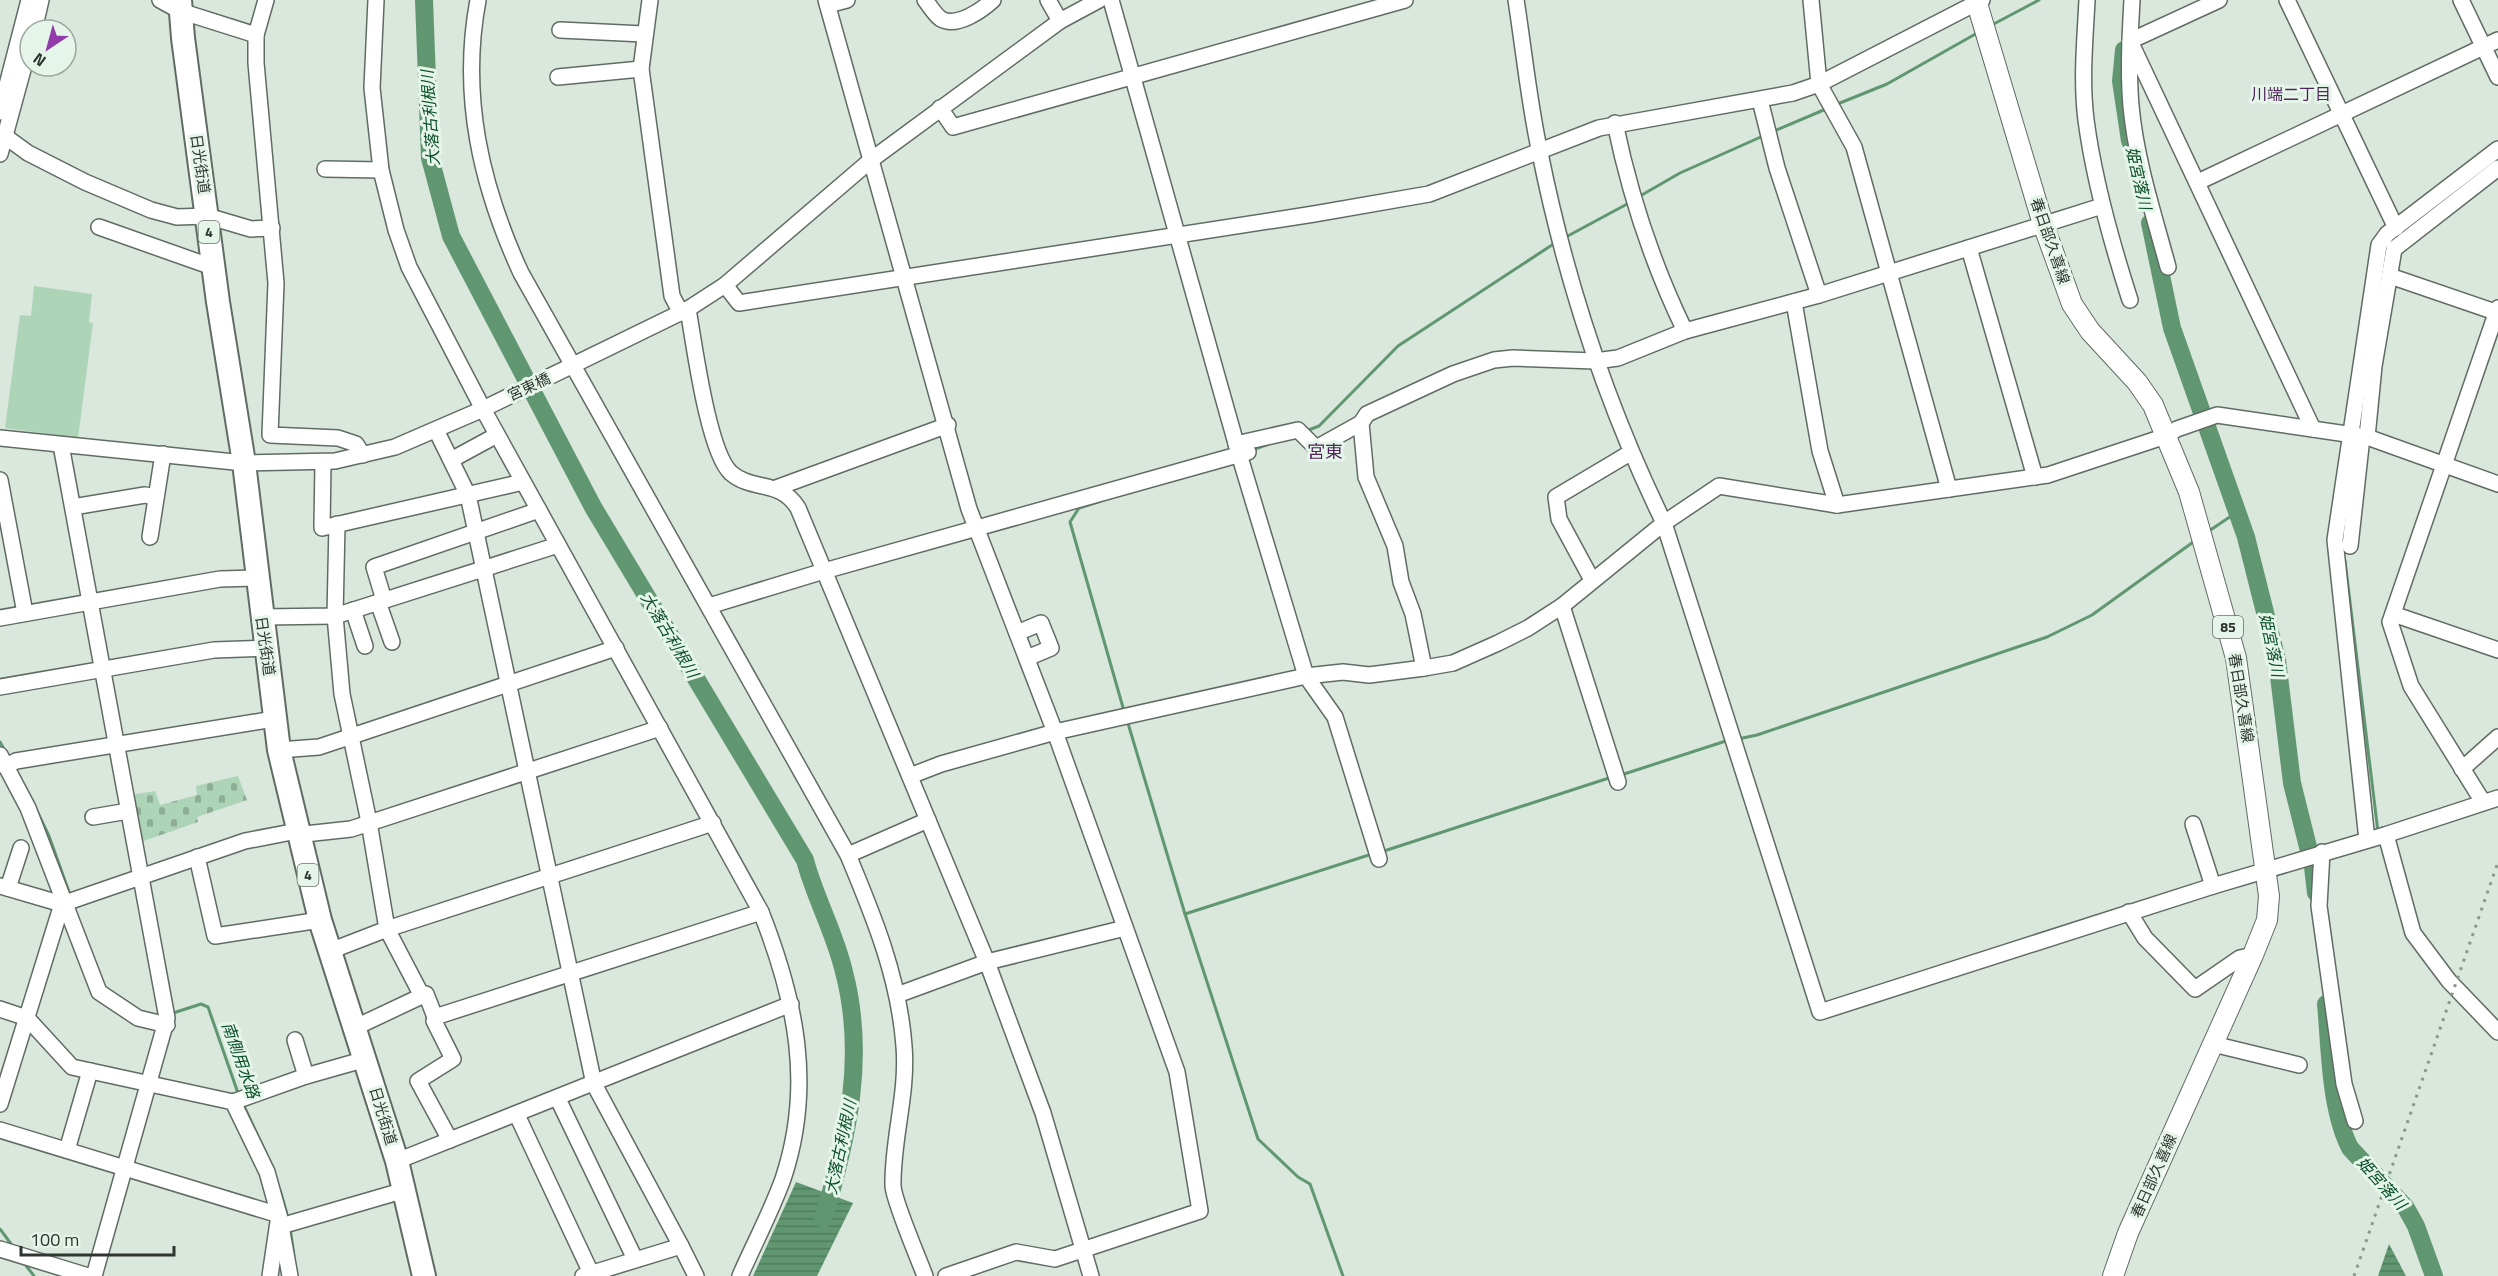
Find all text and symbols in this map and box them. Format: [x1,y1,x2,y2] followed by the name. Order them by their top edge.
[18,18,78,78] north arrow
[28,47,51,73] text: N
[415,67,445,167] water label: 大落古利根川
[2251,82,2331,106] district label: 川端二丁目
[185,133,216,195] street label: 日光街道
[2120,144,2158,214] water label: 姫宮落川
[2025,195,2076,287] street label: 春日部久喜線
[198,221,220,243] road number: 4
[504,367,554,406] street label: 宮東橋
[1307,438,1343,465] district label: 宮東
[635,588,706,684] water label: 大落古利根川
[2254,611,2291,681] water label: 姫宮落川
[250,615,281,677] street label: 日光街道
[2213,616,2243,638] road number: 85
[2223,652,2260,744] street label: 春日部久喜線
[298,864,318,886] road number: 4
[216,1018,267,1104] water label: 南側用水路
[364,1084,403,1148] street label: 日光街道
[818,1096,862,1196] water label: 大落古利根川
[2125,1130,2182,1222] street label: 春日部久喜線
[2352,1151,2414,1216] water label: 姫宮落川
[21,1219,174,1257] scale bar
[30,1226,79,1253] text: 100 m

